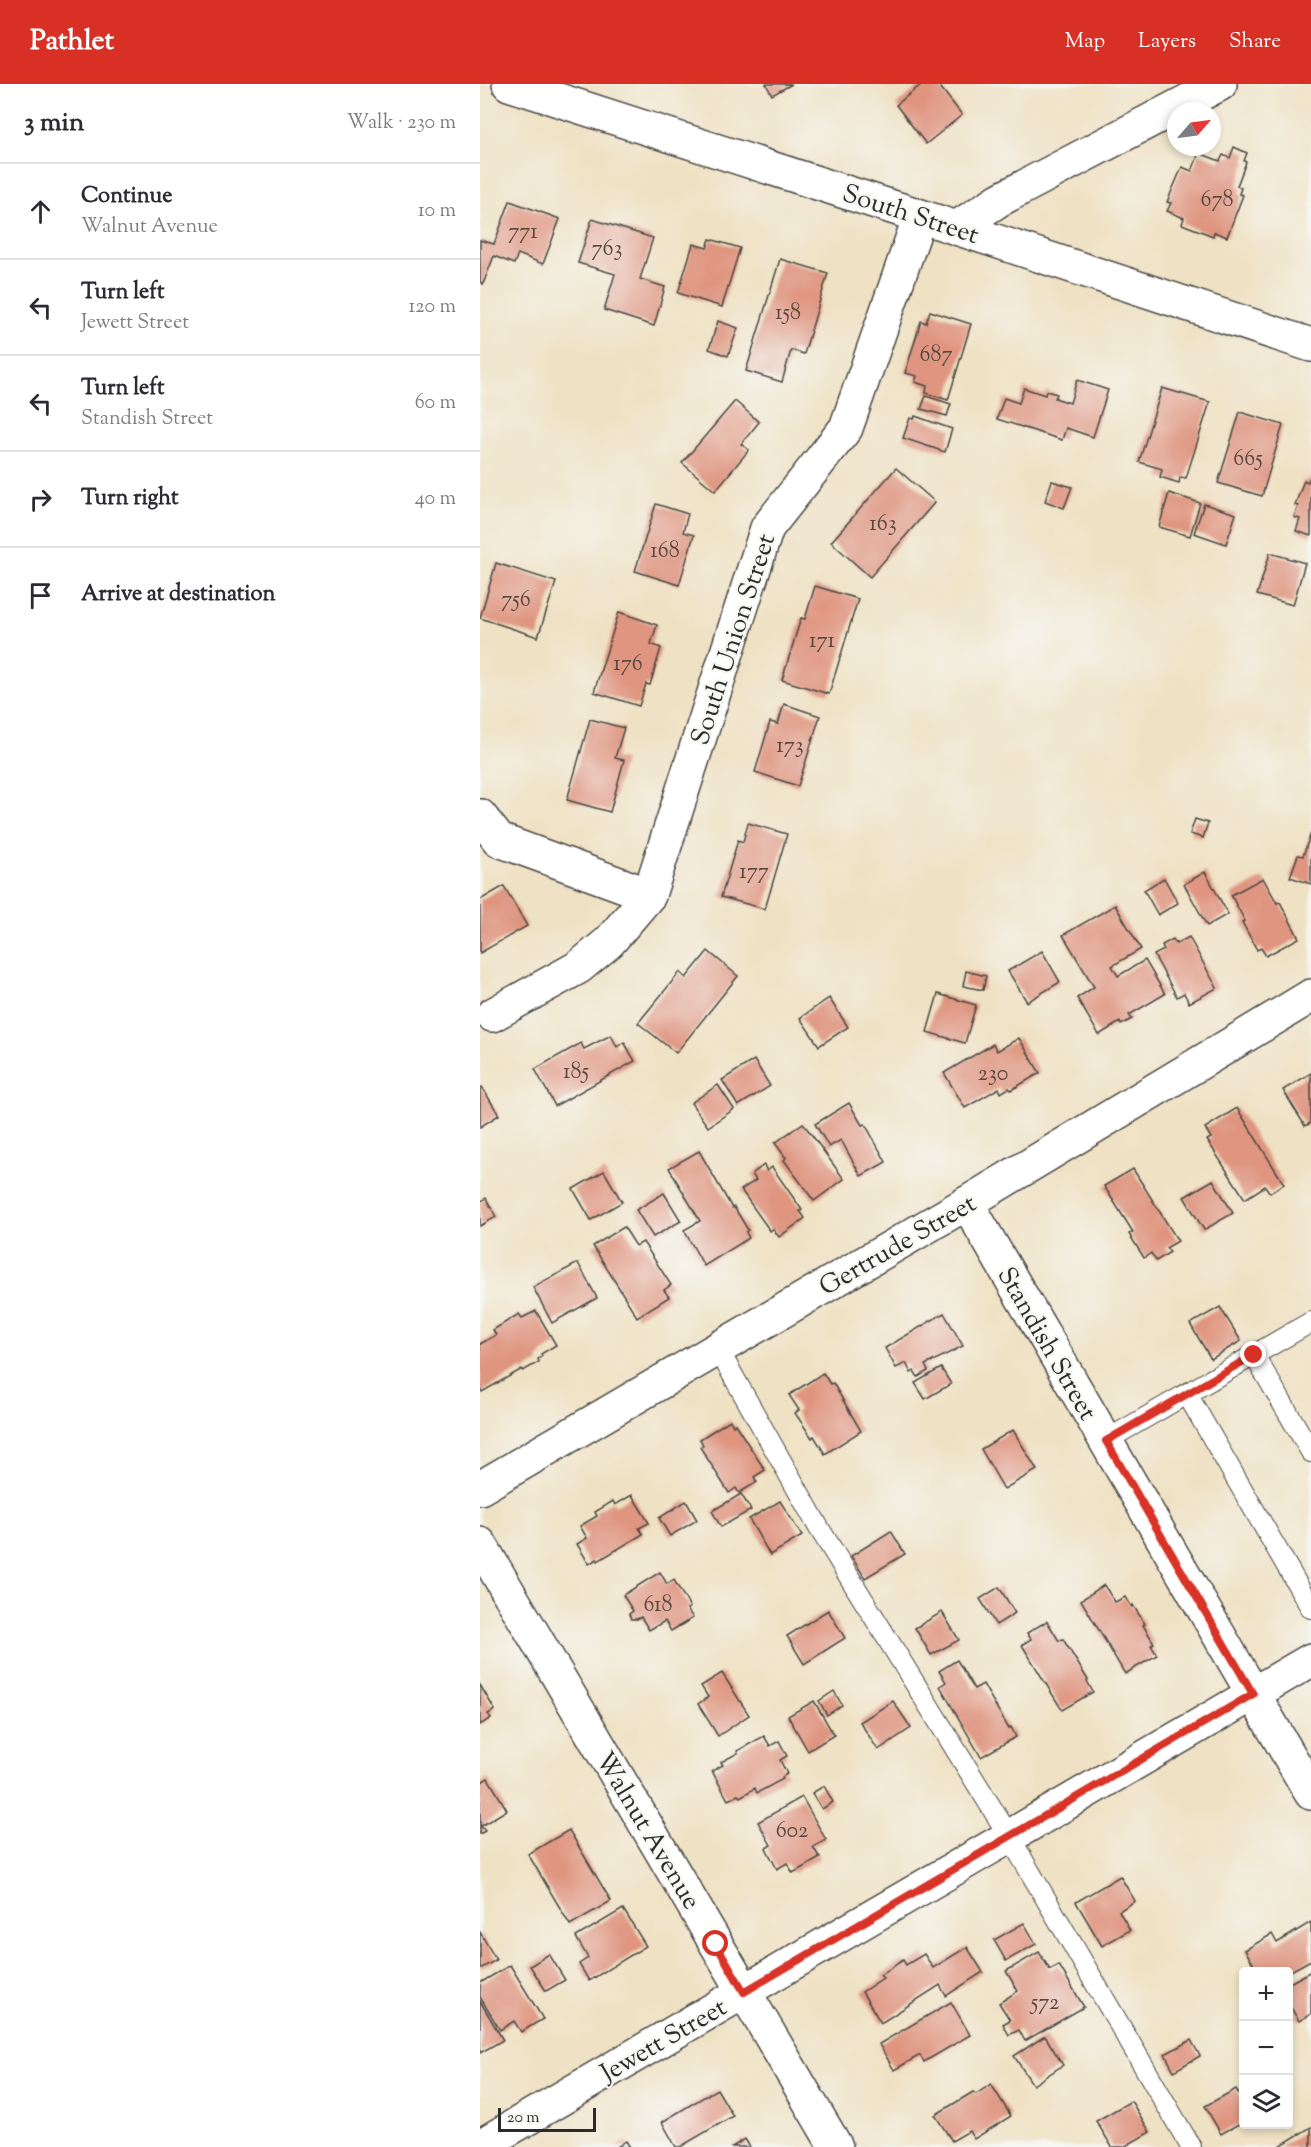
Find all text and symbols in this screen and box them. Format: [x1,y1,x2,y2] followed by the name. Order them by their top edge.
[30,22,114,62] text: Pathlet
[1065,27,1105,57] text: Map
[1138,27,1196,57] text: Layers
[1229,27,1281,57] text: Share
[1167,102,1221,156] north arrow
[24,105,84,142] text: 3 min
[347,109,456,138] text: Walk · 230 m
[837,176,983,255] street label: South Street
[81,181,172,213] text: Continue
[1201,185,1233,217] house number: 678
[24,195,57,228] icon: ahead
[418,197,456,226] text: 10 m
[81,213,218,242] text: Walnut Avenue
[508,217,538,249] house number: 771
[592,234,622,266] house number: 763
[81,277,164,309] text: Turn left
[24,291,57,324] icon: left
[408,293,456,322] text: 120 m
[775,298,801,330] house number: 158
[81,309,189,338] text: Jewett Street
[920,340,952,372] house number: 687
[81,373,164,405] text: Turn left
[24,387,57,420] icon: left
[415,389,456,418] text: 60 m
[81,405,213,434] text: Standish Street
[1233,444,1263,476] house number: 665
[24,483,57,516] icon: right
[81,483,178,515] text: Turn right
[415,485,456,514] text: 40 m
[869,509,897,541] house number: 163
[683,529,786,750] street label: South Union Street
[650,536,680,568] house number: 168
[24,579,57,612] icon: arrive
[81,579,276,611] text: Arrive at destination
[501,585,531,617] house number: 756
[809,626,836,658] house number: 171
[613,649,643,681] house number: 176
[776,731,804,763] house number: 173
[739,857,769,889] house number: 177
[563,1057,589,1089] house number: 185
[978,1059,1008,1091] house number: 230
[813,1186,984,1306] street label: Gertrude Street
[987,1261,1105,1428] street label: Standish Street
[1240,1341,1266,1367] route end
[643,1590,673,1622] house number: 618
[585,1745,709,1917] street label: Walnut Avenue
[776,1816,808,1848] house number: 602
[702,1930,728,1956] route start
[1239,1967,1293,2129] map controls
[1239,1967,1293,2021] button: +
[1029,1988,1059,2020] house number: 572
[592,1990,734,2093] street label: Jewett Street
[1239,2021,1293,2075] button: −
[1239,2075,1293,2129] button: layers
[498,2105,596,2132] scale bar
[507,2107,540,2130] text: 20 m

